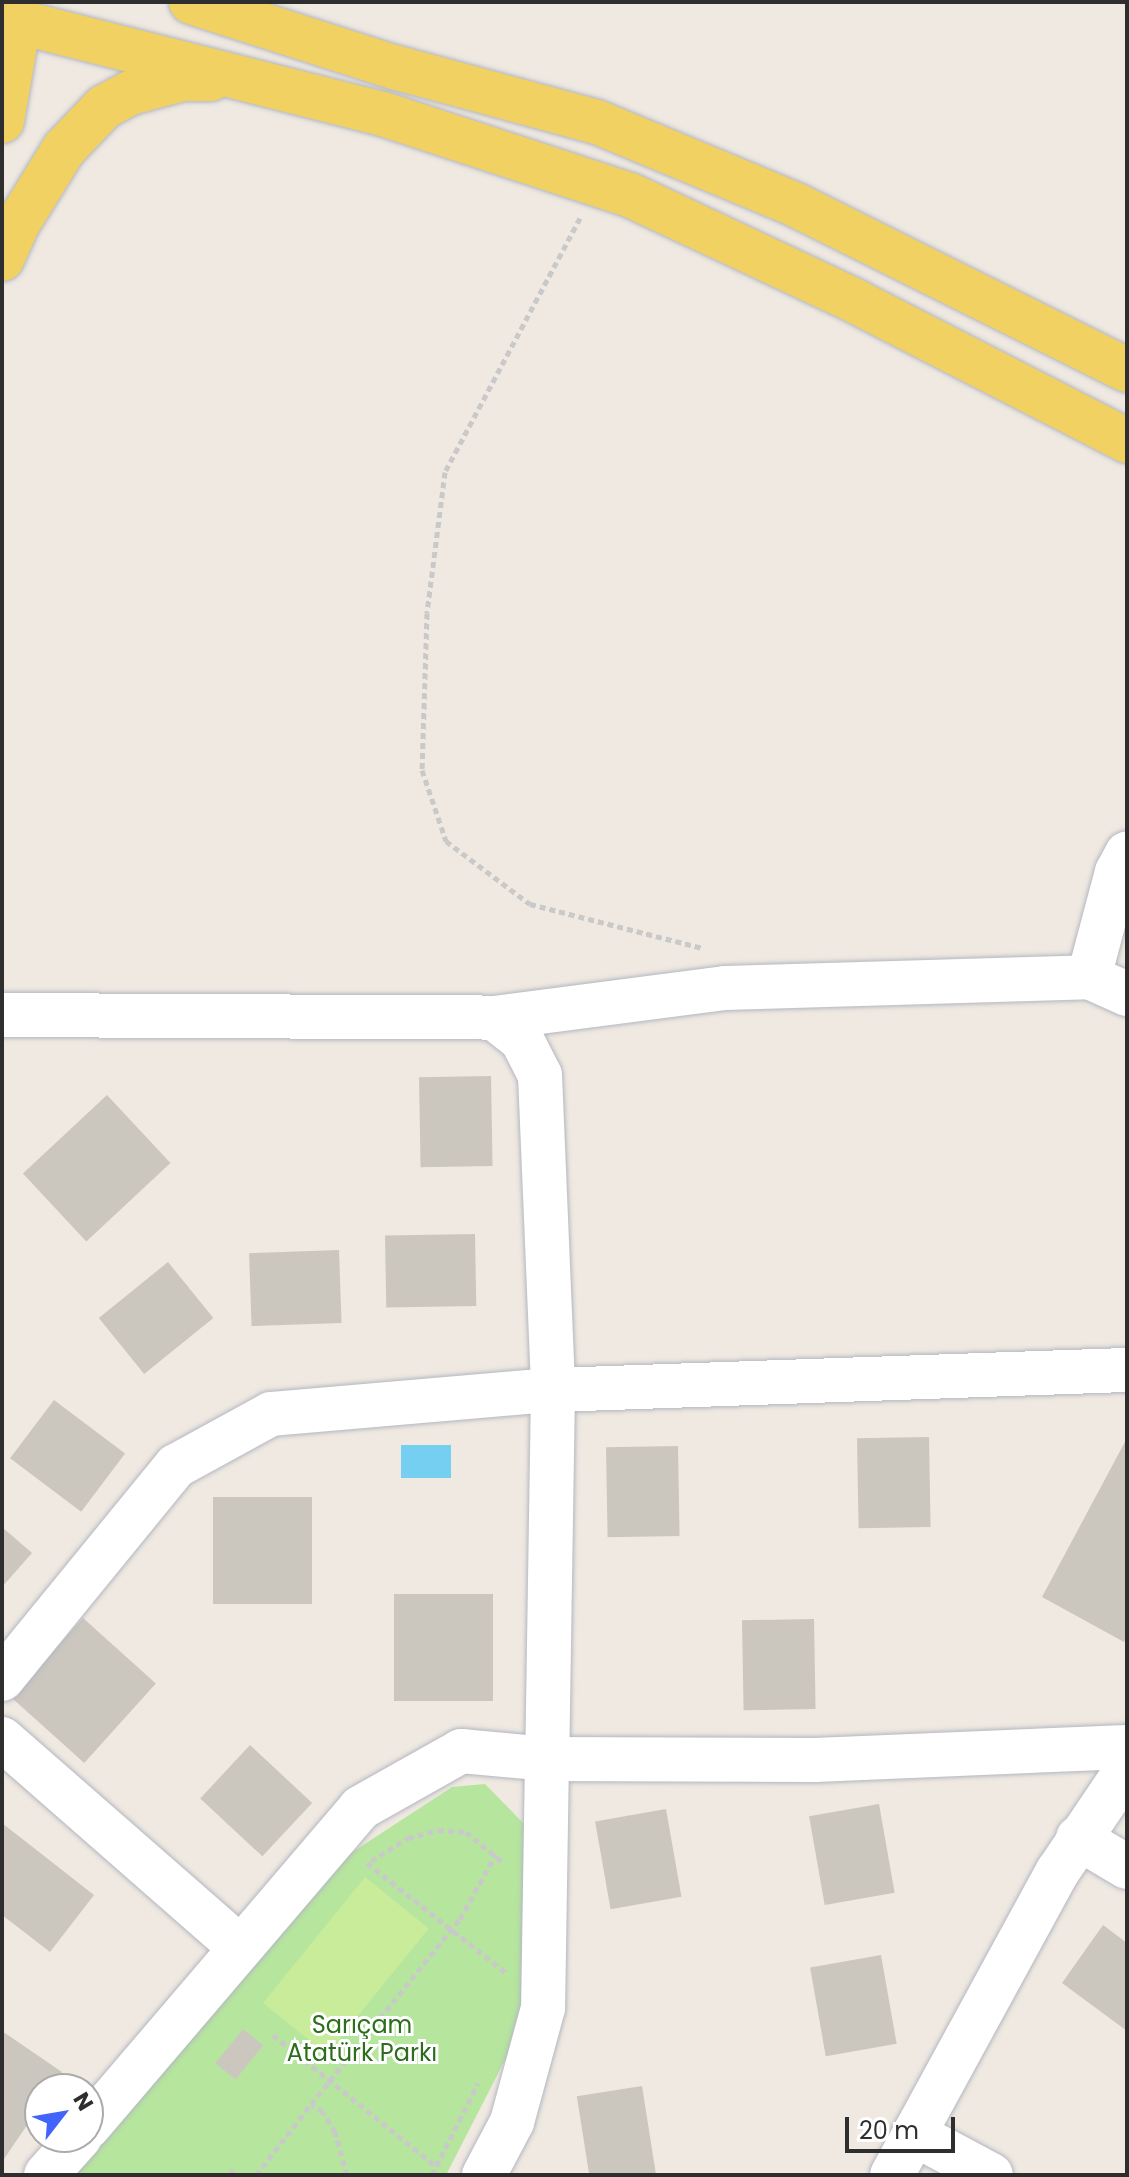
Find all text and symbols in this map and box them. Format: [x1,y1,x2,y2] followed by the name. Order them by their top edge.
[287,2011,437,2067] park label: Sarıçam Atatürk Parkı
[24,2073,104,2153] north arrow
[66,2086,101,2116] text: N
[849,2101,959,2151] scale bar
[859,2114,919,2147] text: 20 m

